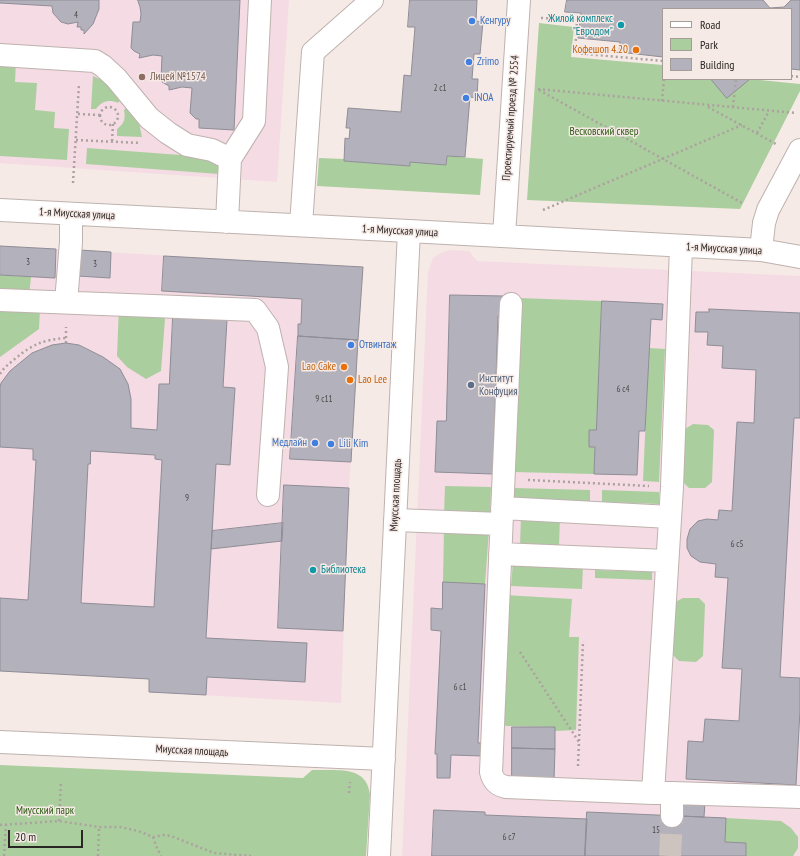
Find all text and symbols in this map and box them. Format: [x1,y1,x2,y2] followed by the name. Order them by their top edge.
[662,8,792,80] legend
[74,10,78,20] house number: 4
[548,12,613,38] place label: Жилой комплекс "Евродом"
[480,14,510,28] place label: Кенгуру
[467,16,477,26] marker: Кенгуру
[700,17,720,32] text: Road
[616,20,626,30] marker: Жилой комплекс "Евродом"
[700,37,718,52] text: Park
[573,43,628,57] place label: Кофешоп 4.20
[631,45,641,55] marker: Кофешоп 4.20
[477,55,499,69] place label: Zrimo
[500,55,522,181] street label: Проектируемый проезд № 2554
[464,57,474,67] marker: Zrimo
[700,57,735,72] text: Building
[150,70,206,84] place label: Лицей №1574
[137,72,147,82] marker: Лицей №1574
[433,83,447,93] house number: 2 с1
[474,91,493,105] place label: INOA
[461,93,471,103] marker: INOA
[569,125,639,139] park label: Весковский сквер
[39,205,115,223] street label: 1-я Миусская улица
[362,222,438,240] street label: 1-я Миусская улица
[686,240,762,258] street label: 1-я Миусская улица
[26,257,30,267] house number: 3
[93,259,97,269] house number: 3
[359,338,396,352] place label: Отвинтаж
[346,340,356,350] marker: Отвинтаж
[302,360,336,374] place label: Lao Cake
[339,362,349,372] marker: Lao Cake
[479,372,517,398] place label: Институт Конфуция
[358,373,387,387] place label: Lao Lee
[345,375,355,385] marker: Lao Lee
[466,380,476,390] marker: Институт Конфуция
[616,384,630,394] house number: 6 с4
[315,394,333,404] house number: 9 с11
[272,436,307,450] place label: Медлайн
[339,437,368,451] place label: Lili Kim
[310,438,320,448] marker: Медлайн
[326,439,336,449] marker: Lili Kim
[388,458,404,532] street label: Миусская площадь
[185,493,189,503] house number: 9
[730,539,744,549] house number: 6 с5
[321,563,366,577] place label: Библиотека
[308,565,318,575] marker: Библиотека
[453,682,467,692] house number: 6 с1
[155,743,229,759] street label: Миусская площадь
[16,804,74,818] park label: Миусский парк
[10,822,85,848] scale bar
[652,825,660,835] house number: 15
[15,829,36,844] text: 20 m
[502,832,516,842] house number: 6 с7

